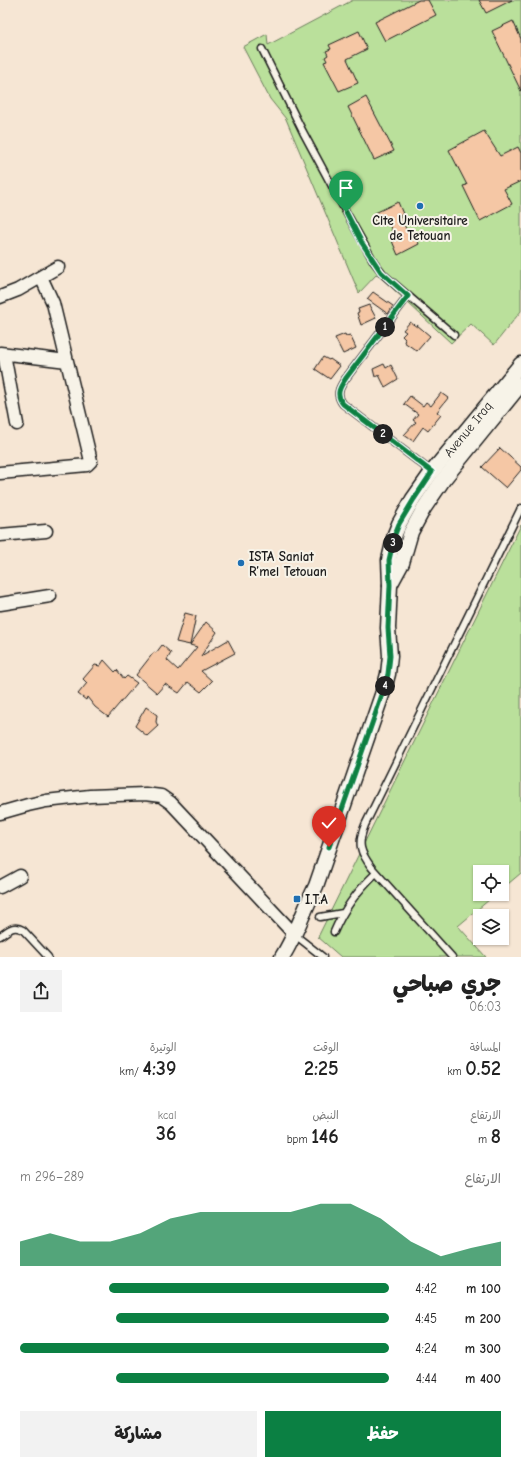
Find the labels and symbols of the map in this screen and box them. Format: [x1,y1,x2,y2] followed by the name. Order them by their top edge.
[329,171,363,212] pin
[415,201,425,211] marker: Cite Universitaire de Tetouan
[372,213,468,243] place label: Cite Universitaire de Tetouan
[375,317,395,337] pin: 1
[441,398,495,460] street label: Avenue Iraq
[373,424,393,444] pin: 2
[383,533,403,553] pin: 3
[249,549,327,579] place label: ISTA Saniat R’mel Tetouan
[236,558,246,568] marker: ISTA Saniat R’mel Tetouan
[375,676,395,696] pin: 4
[312,806,346,847] pin
[305,892,328,907] place label: I.T.A
[292,894,302,904] marker: I.T.A

